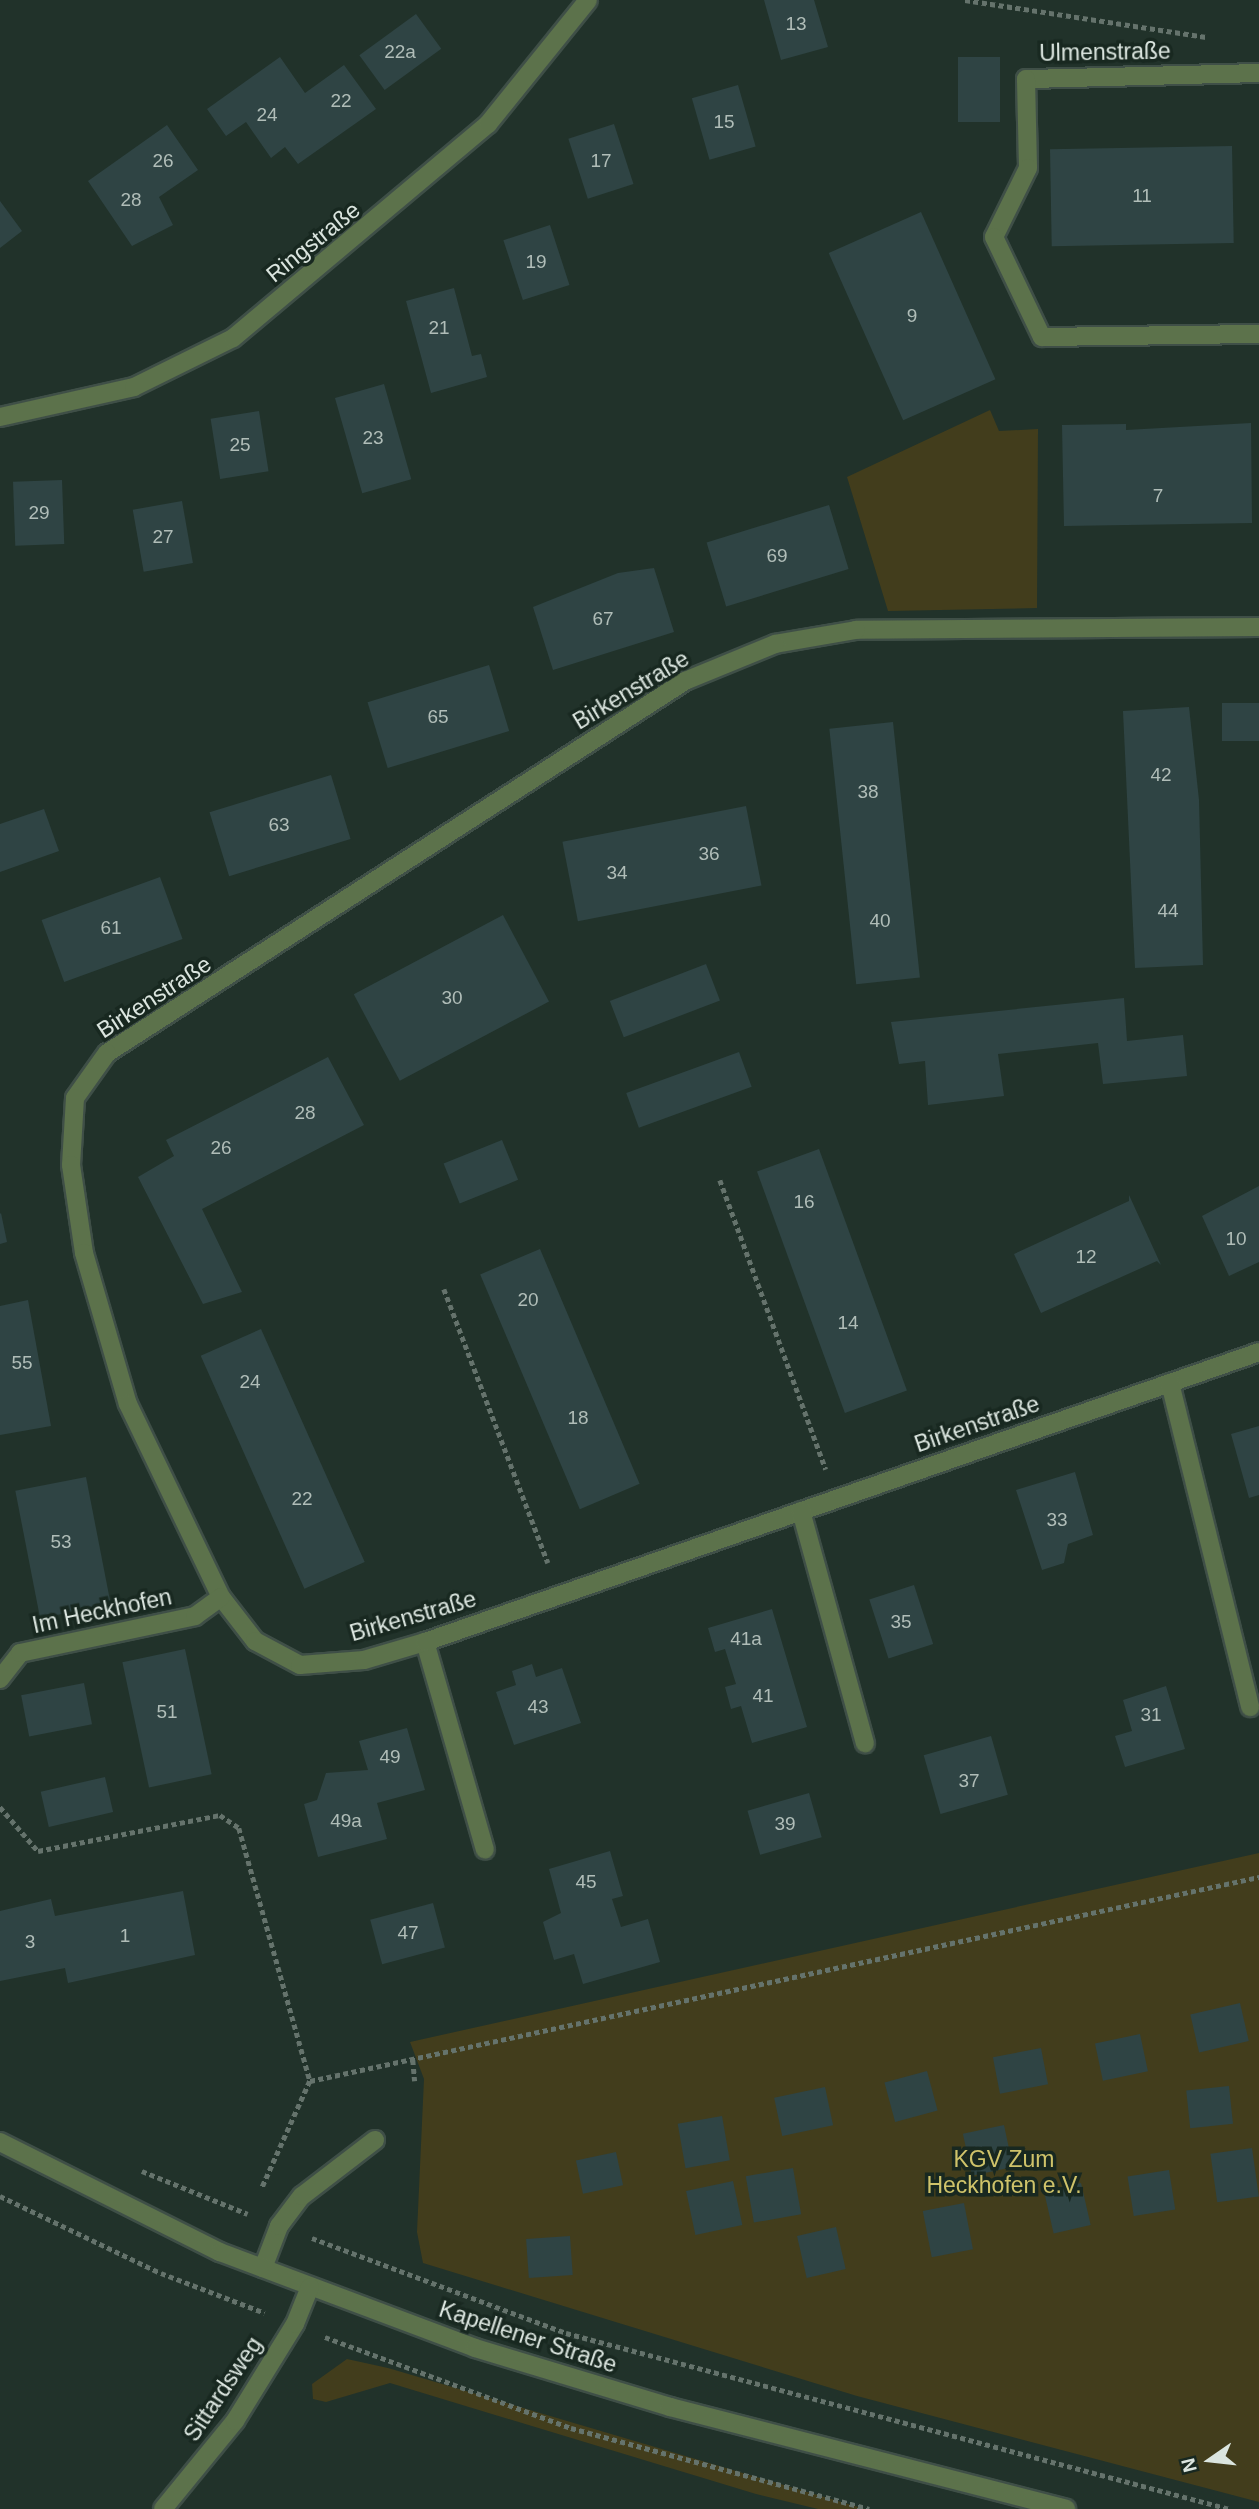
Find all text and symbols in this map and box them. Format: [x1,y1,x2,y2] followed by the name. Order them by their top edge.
[785,13,807,35] house number: 13
[1039,37,1171,67] street label: Ulmenstraße
[384,41,416,63] house number: 22a
[330,90,352,112] house number: 22
[256,104,278,126] house number: 24
[713,111,735,133] house number: 15
[152,150,174,172] house number: 26
[590,150,612,172] house number: 17
[1132,185,1152,207] house number: 11
[120,189,142,211] house number: 28
[261,196,365,288] street label: Ringstraße
[525,251,547,273] house number: 19
[907,305,917,327] house number: 9
[428,317,450,339] house number: 21
[362,427,384,449] house number: 23
[229,434,251,456] house number: 25
[1153,485,1163,507] house number: 7
[28,502,50,524] house number: 29
[152,526,174,548] house number: 27
[766,545,788,567] house number: 69
[592,608,614,630] house number: 67
[568,645,694,735] street label: Birkenstraße
[427,706,449,728] house number: 65
[1150,764,1172,786] house number: 42
[857,781,879,803] house number: 38
[268,814,290,836] house number: 63
[698,843,720,865] house number: 36
[606,862,628,884] house number: 34
[1157,900,1179,922] house number: 44
[869,910,891,932] house number: 40
[100,917,122,939] house number: 61
[92,950,216,1044] street label: Birkenstraße
[441,987,463,1009] house number: 30
[294,1102,316,1124] house number: 28
[210,1137,232,1159] house number: 26
[793,1191,815,1213] house number: 16
[1225,1228,1247,1250] house number: 10
[1075,1246,1097,1268] house number: 12
[517,1289,539,1311] house number: 20
[837,1312,859,1334] house number: 14
[11,1352,33,1374] house number: 55
[239,1371,261,1393] house number: 24
[911,1390,1043,1458] street label: Birkenstraße
[567,1407,589,1429] house number: 18
[291,1488,313,1510] house number: 22
[1046,1509,1068,1531] house number: 33
[50,1531,72,1553] house number: 53
[30,1583,174,1639] street label: Im Heckhofen
[347,1585,479,1647] street label: Birkenstraße
[890,1611,912,1633] house number: 35
[730,1628,762,1650] house number: 41a
[752,1685,774,1707] house number: 41
[527,1696,549,1718] house number: 43
[156,1701,178,1723] house number: 51
[1140,1704,1162,1726] house number: 31
[379,1746,401,1768] house number: 49
[958,1770,980,1792] house number: 37
[330,1810,362,1832] house number: 49a
[774,1813,796,1835] house number: 39
[575,1871,597,1893] house number: 45
[397,1922,419,1944] house number: 47
[120,1925,130,1947] house number: 1
[25,1931,35,1953] house number: 3
[926,2145,1082,2199] park label: KGV Zum Heckhofen e.V.
[436,2295,620,2379] street label: Kapellener Straße
[178,2331,268,2447] street label: Sittardsweg
[1175,2425,1245,2495] north arrow
[1177,2456,1201,2474] text: N

